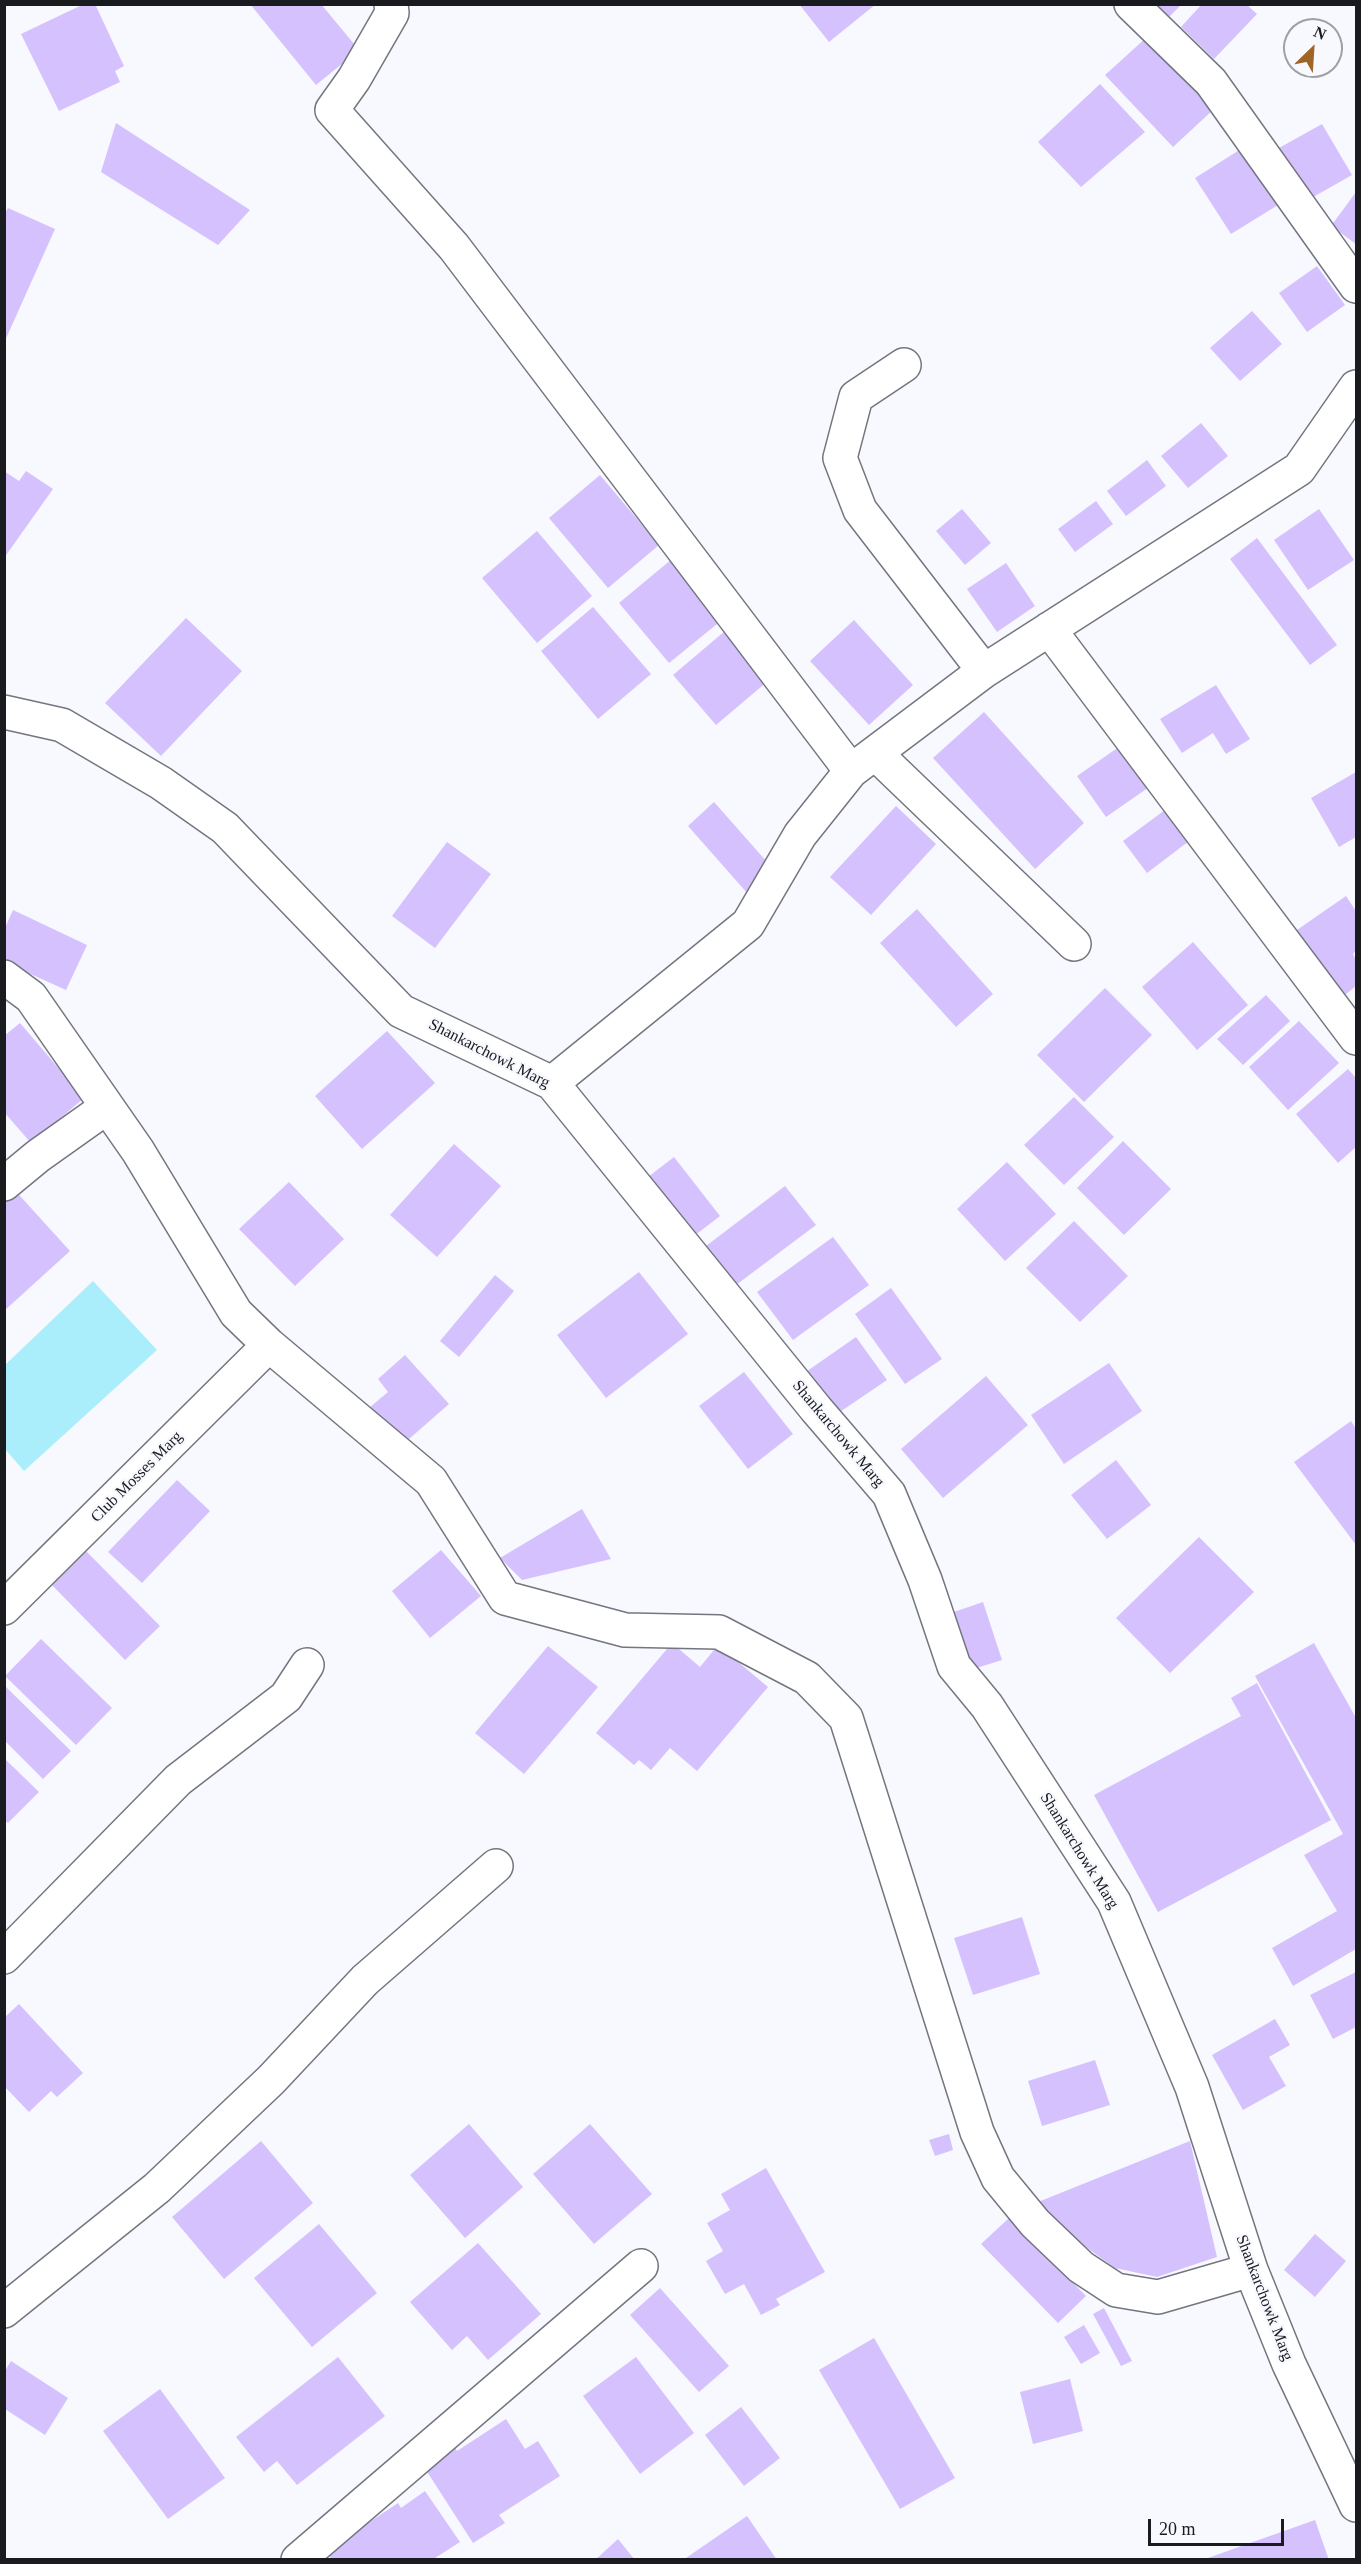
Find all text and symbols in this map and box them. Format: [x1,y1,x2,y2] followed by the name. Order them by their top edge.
[1283,18,1343,78] north arrow
[1311,23,1329,43] text: N
[425,1015,553,1093] street label: Shankarchowk Marg
[788,1377,888,1491] street label: Shankarchowk Marg
[87,1427,187,1527] street label: Club Mosses Marg
[1035,1789,1123,1913] street label: Shankarchowk Marg
[1231,2232,1297,2364] street label: Shankarchowk Marg
[1151,2507,1288,2545] scale bar
[1159,2519,1196,2539] text: 20 m

